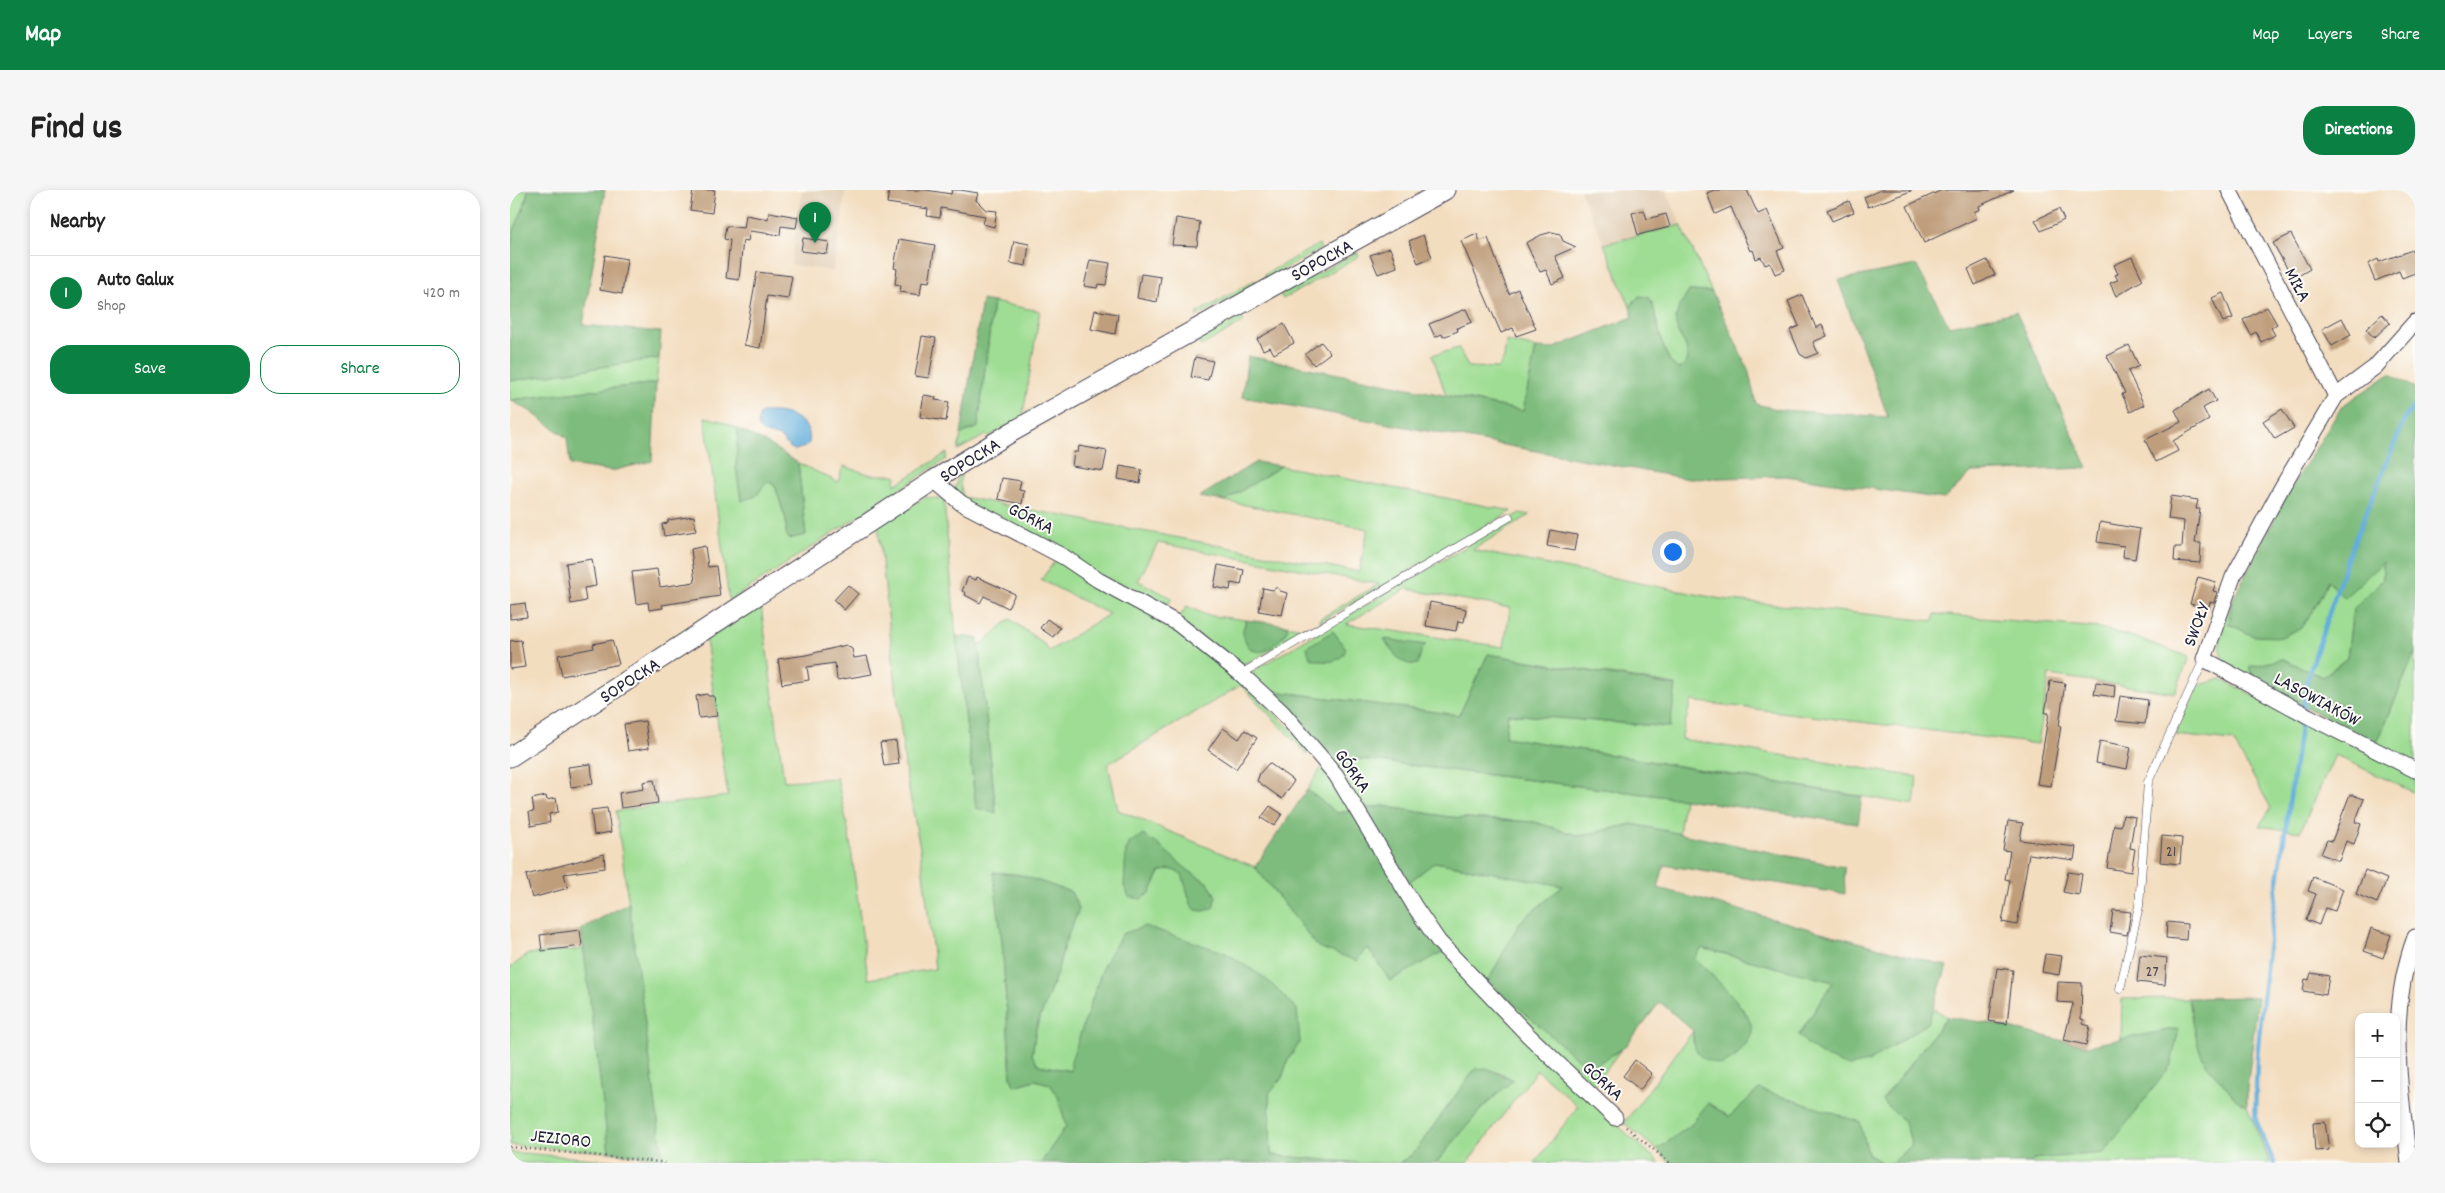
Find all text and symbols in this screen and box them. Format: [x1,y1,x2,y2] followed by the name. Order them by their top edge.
[25,18,61,52] text: Map
[2252,23,2279,48] text: Map
[2307,23,2353,48] text: Layers
[2381,23,2420,48] text: Share
[30,105,122,155] text: Find us
[2303,106,2415,155] button: Directions
[799,202,831,243] pin: 1
[50,208,105,238] text: Nearby
[1287,234,1359,290] street label: SOPOCKA
[2276,264,2316,308] street label: MIŁA
[97,268,174,295] text: Auto Galux
[64,282,68,305] text: 1
[423,282,460,305] text: 420 m
[97,295,126,318] text: Shop
[50,345,250,394] button: Save
[260,345,460,394] button: Share
[935,433,1007,491] street label: SOPOCKA
[1003,497,1058,543] street label: GÓRKA
[1660,539,1686,565] your location
[2178,598,2219,651] street label: SWOŁY
[595,652,667,712] street label: SOPOCKA
[2268,667,2365,735] street label: LASOWIAKÓW
[1326,744,1376,800] street label: GÓRKA
[2166,841,2176,864] house number: 21
[2145,961,2159,984] house number: 27
[2355,1013,2400,1148] map controls
[2355,1013,2400,1058] button: +
[1575,1056,1628,1109] street label: GÓRKA
[2355,1058,2400,1103] button: −
[2355,1103,2400,1148] button: locate
[529,1124,592,1157] street label: JEZIORO

